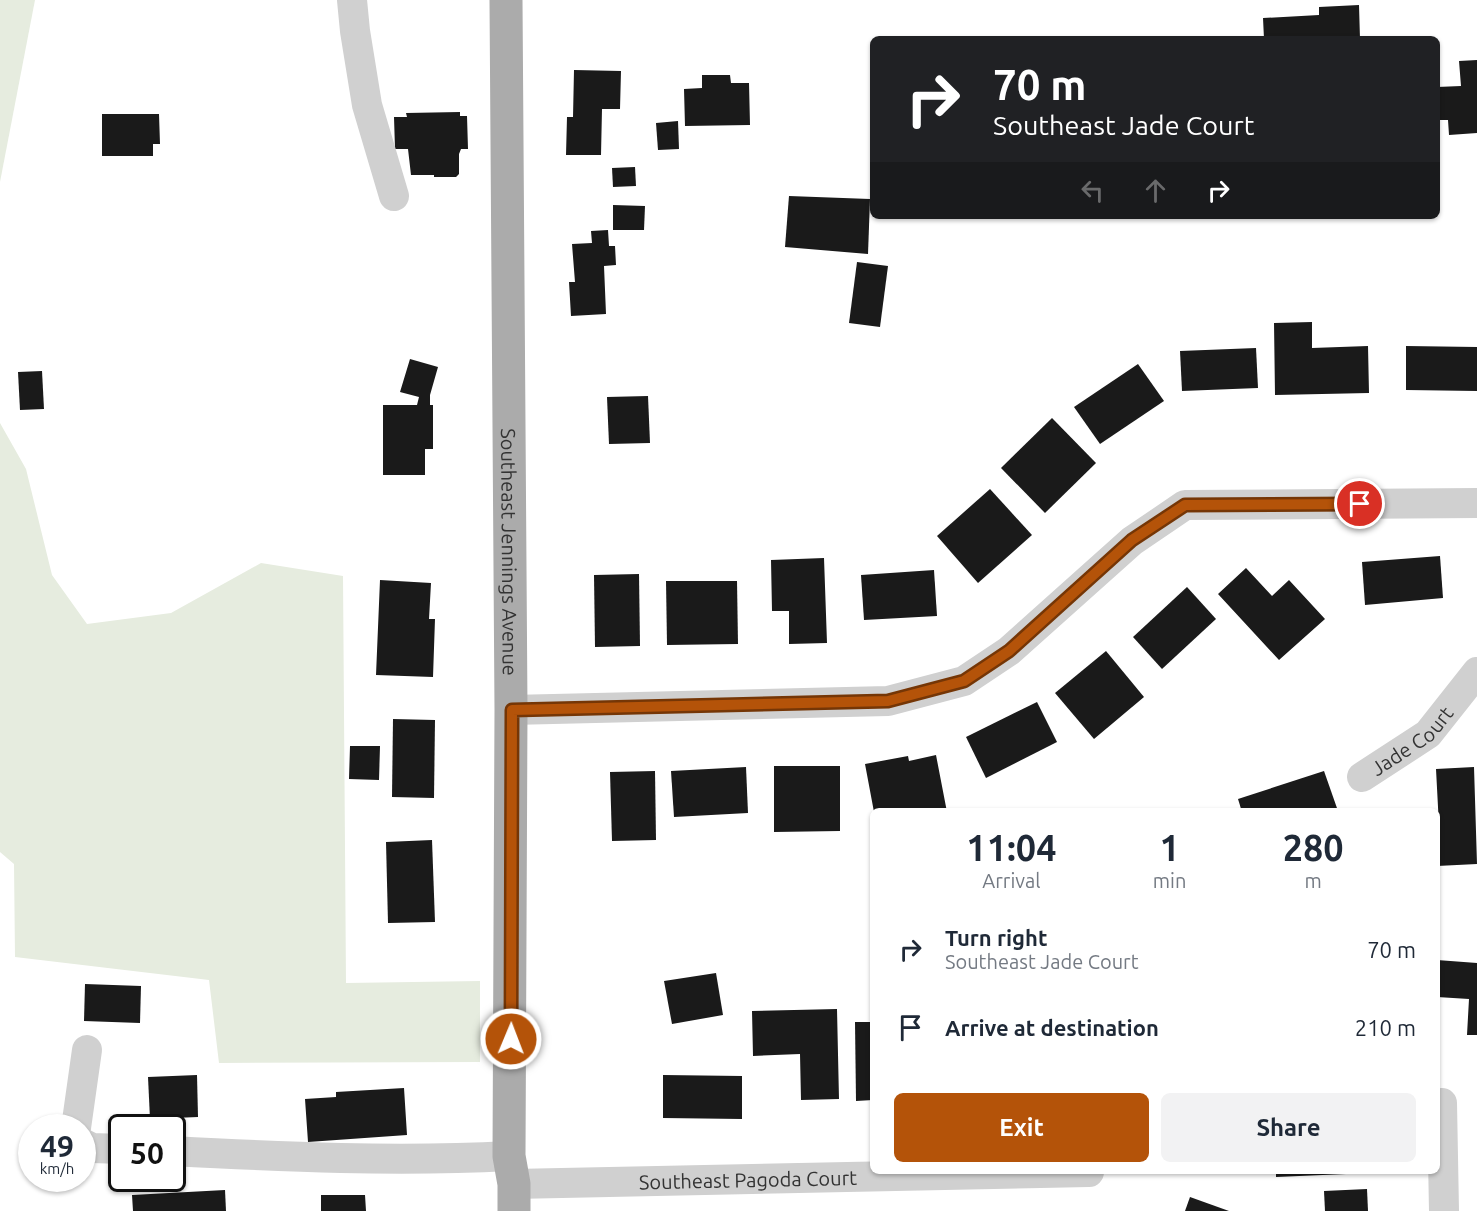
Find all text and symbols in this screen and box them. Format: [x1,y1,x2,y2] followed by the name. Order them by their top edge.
[894,60,972,138] icon: right
[993,61,1087,108] text: 70 m
[993,110,1254,140] text: Southeast Jade Court
[1076,174,1109,207] icon: left
[1139,174,1172,207] icon: ahead
[1202,174,1235,207] icon: right
[498,428,522,676] street label: Southeast Jennings Avenue
[1334,478,1385,529] pin
[1343,487,1376,520] icon: arrive
[1366,701,1457,780] street label: Jade Court
[966,827,1056,868] text: 11:04
[1159,827,1180,868] text: 1
[1283,827,1344,868] text: 280
[982,869,1041,892] text: Arrival
[1153,869,1186,892] text: min
[1305,869,1322,892] text: m
[945,925,1047,950] text: Turn right
[894,933,927,966] icon: right
[1367,937,1416,962] text: 70 m
[945,950,1139,973] text: Southeast Jade Court
[479,1007,543,1071] position arrow
[894,1011,927,1044] icon: arrive
[945,1015,1159,1040] text: Arrive at destination
[1355,1015,1416,1040] text: 210 m
[894,1093,1149,1162] button: Exit
[1161,1093,1416,1162] button: Share
[108,1114,186,1192] speed limit sign: 50
[40,1129,74,1163] text: 49
[40,1160,74,1177] text: km/h
[639,1165,857,1193] street label: Southeast Pagoda Court

